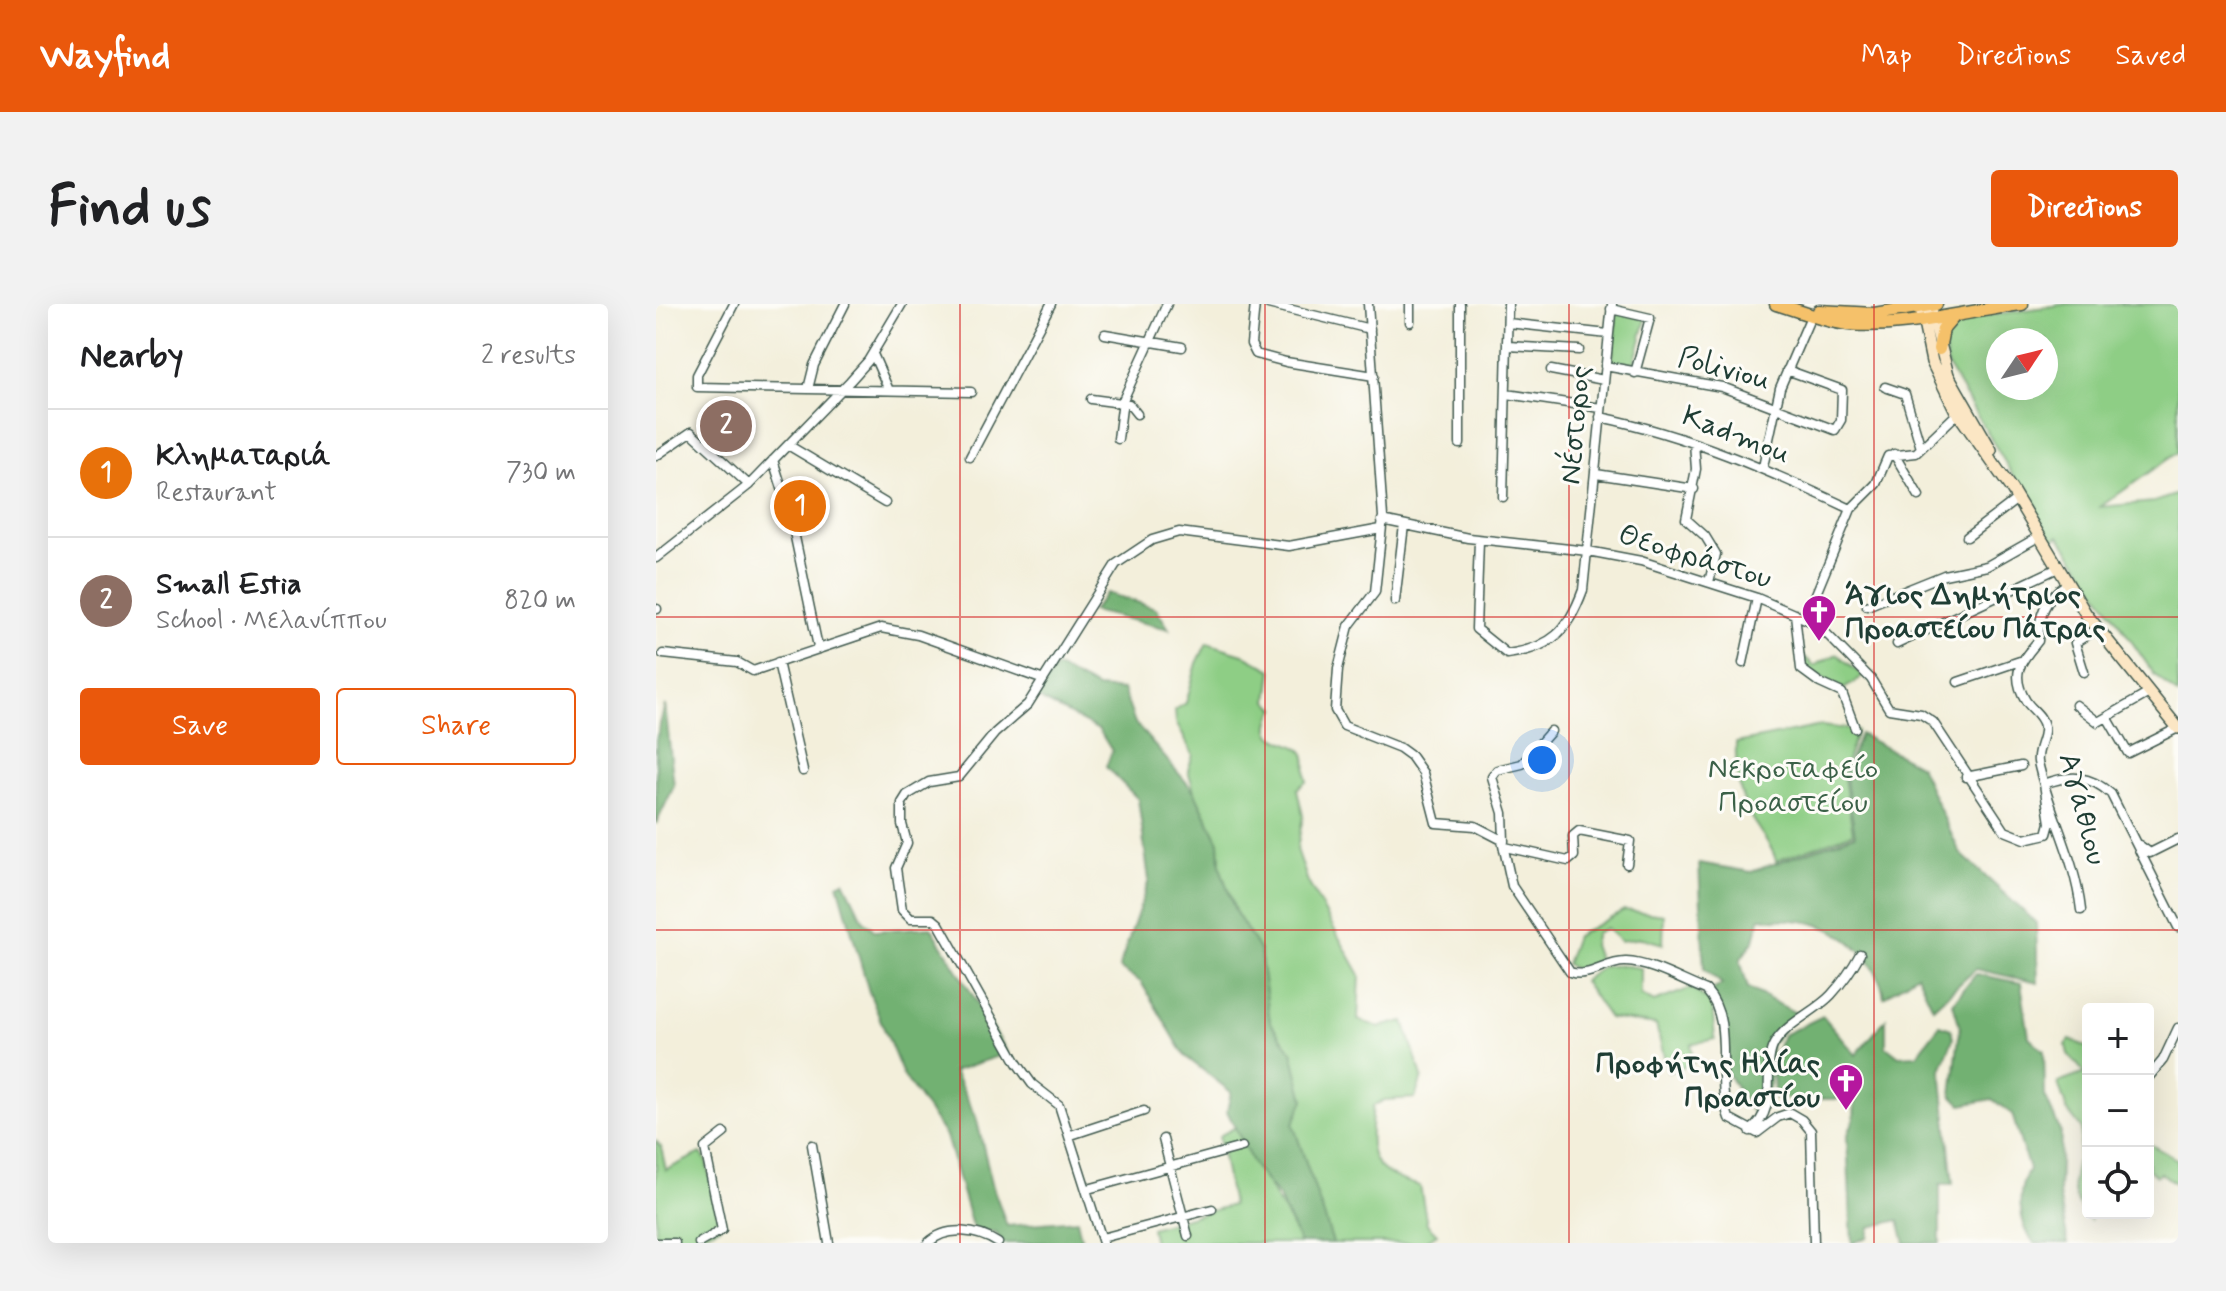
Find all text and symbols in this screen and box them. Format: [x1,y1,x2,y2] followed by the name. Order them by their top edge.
[40,32,170,81] text: Wayfind
[1861,38,1912,75] text: Map
[1956,38,2071,75] text: Directions
[2115,38,2186,75] text: Saved
[1991,170,2178,247] button: Directions
[48,172,211,245] text: Find us
[1986,328,2058,400] north arrow
[80,334,184,379] text: Nearby
[1674,338,1774,400] street label: Poliviou
[481,339,576,373] text: 2 results
[1551,364,1601,486] street label: Νέστορος
[700,396,752,456] pin: 2
[1676,397,1796,473] street label: Kadmou
[156,437,330,476] text: Κληματαριά
[100,456,112,490] text: 1
[506,456,576,490] text: 730 m
[156,476,277,510] text: Restaurant
[774,476,826,536] pin: 1
[1614,515,1776,599] street label: Θεοφράστου
[156,565,302,604] text: Small Estia
[1845,576,2106,649] place label: Άγιος Δημήτριος Προαστείου Πάτρας
[100,584,112,618] text: 2
[504,584,576,618] text: 820 m
[1800,593,1838,643] church icon: Άγιος Δημήτριος Προαστείου Πάτρας
[156,604,387,638] text: School · Μελανίππου
[80,688,320,765] button: Save
[336,688,576,765] button: Share
[1522,740,1562,780] your location
[2048,749,2116,869] street label: Αγάθιου
[1708,750,1878,823] park label: Νεκροταφείο Προαστείου
[2082,1003,2154,1219] map controls
[2082,1003,2154,1075] button: +
[1596,1045,1820,1118] place label: Προφήτης Ηλίας Προαστίου
[1827,1062,1865,1112] church icon: Προφήτης Ηλίας Προαστίου
[2082,1075,2154,1147] button: −
[2082,1147,2154,1219] button: locate

